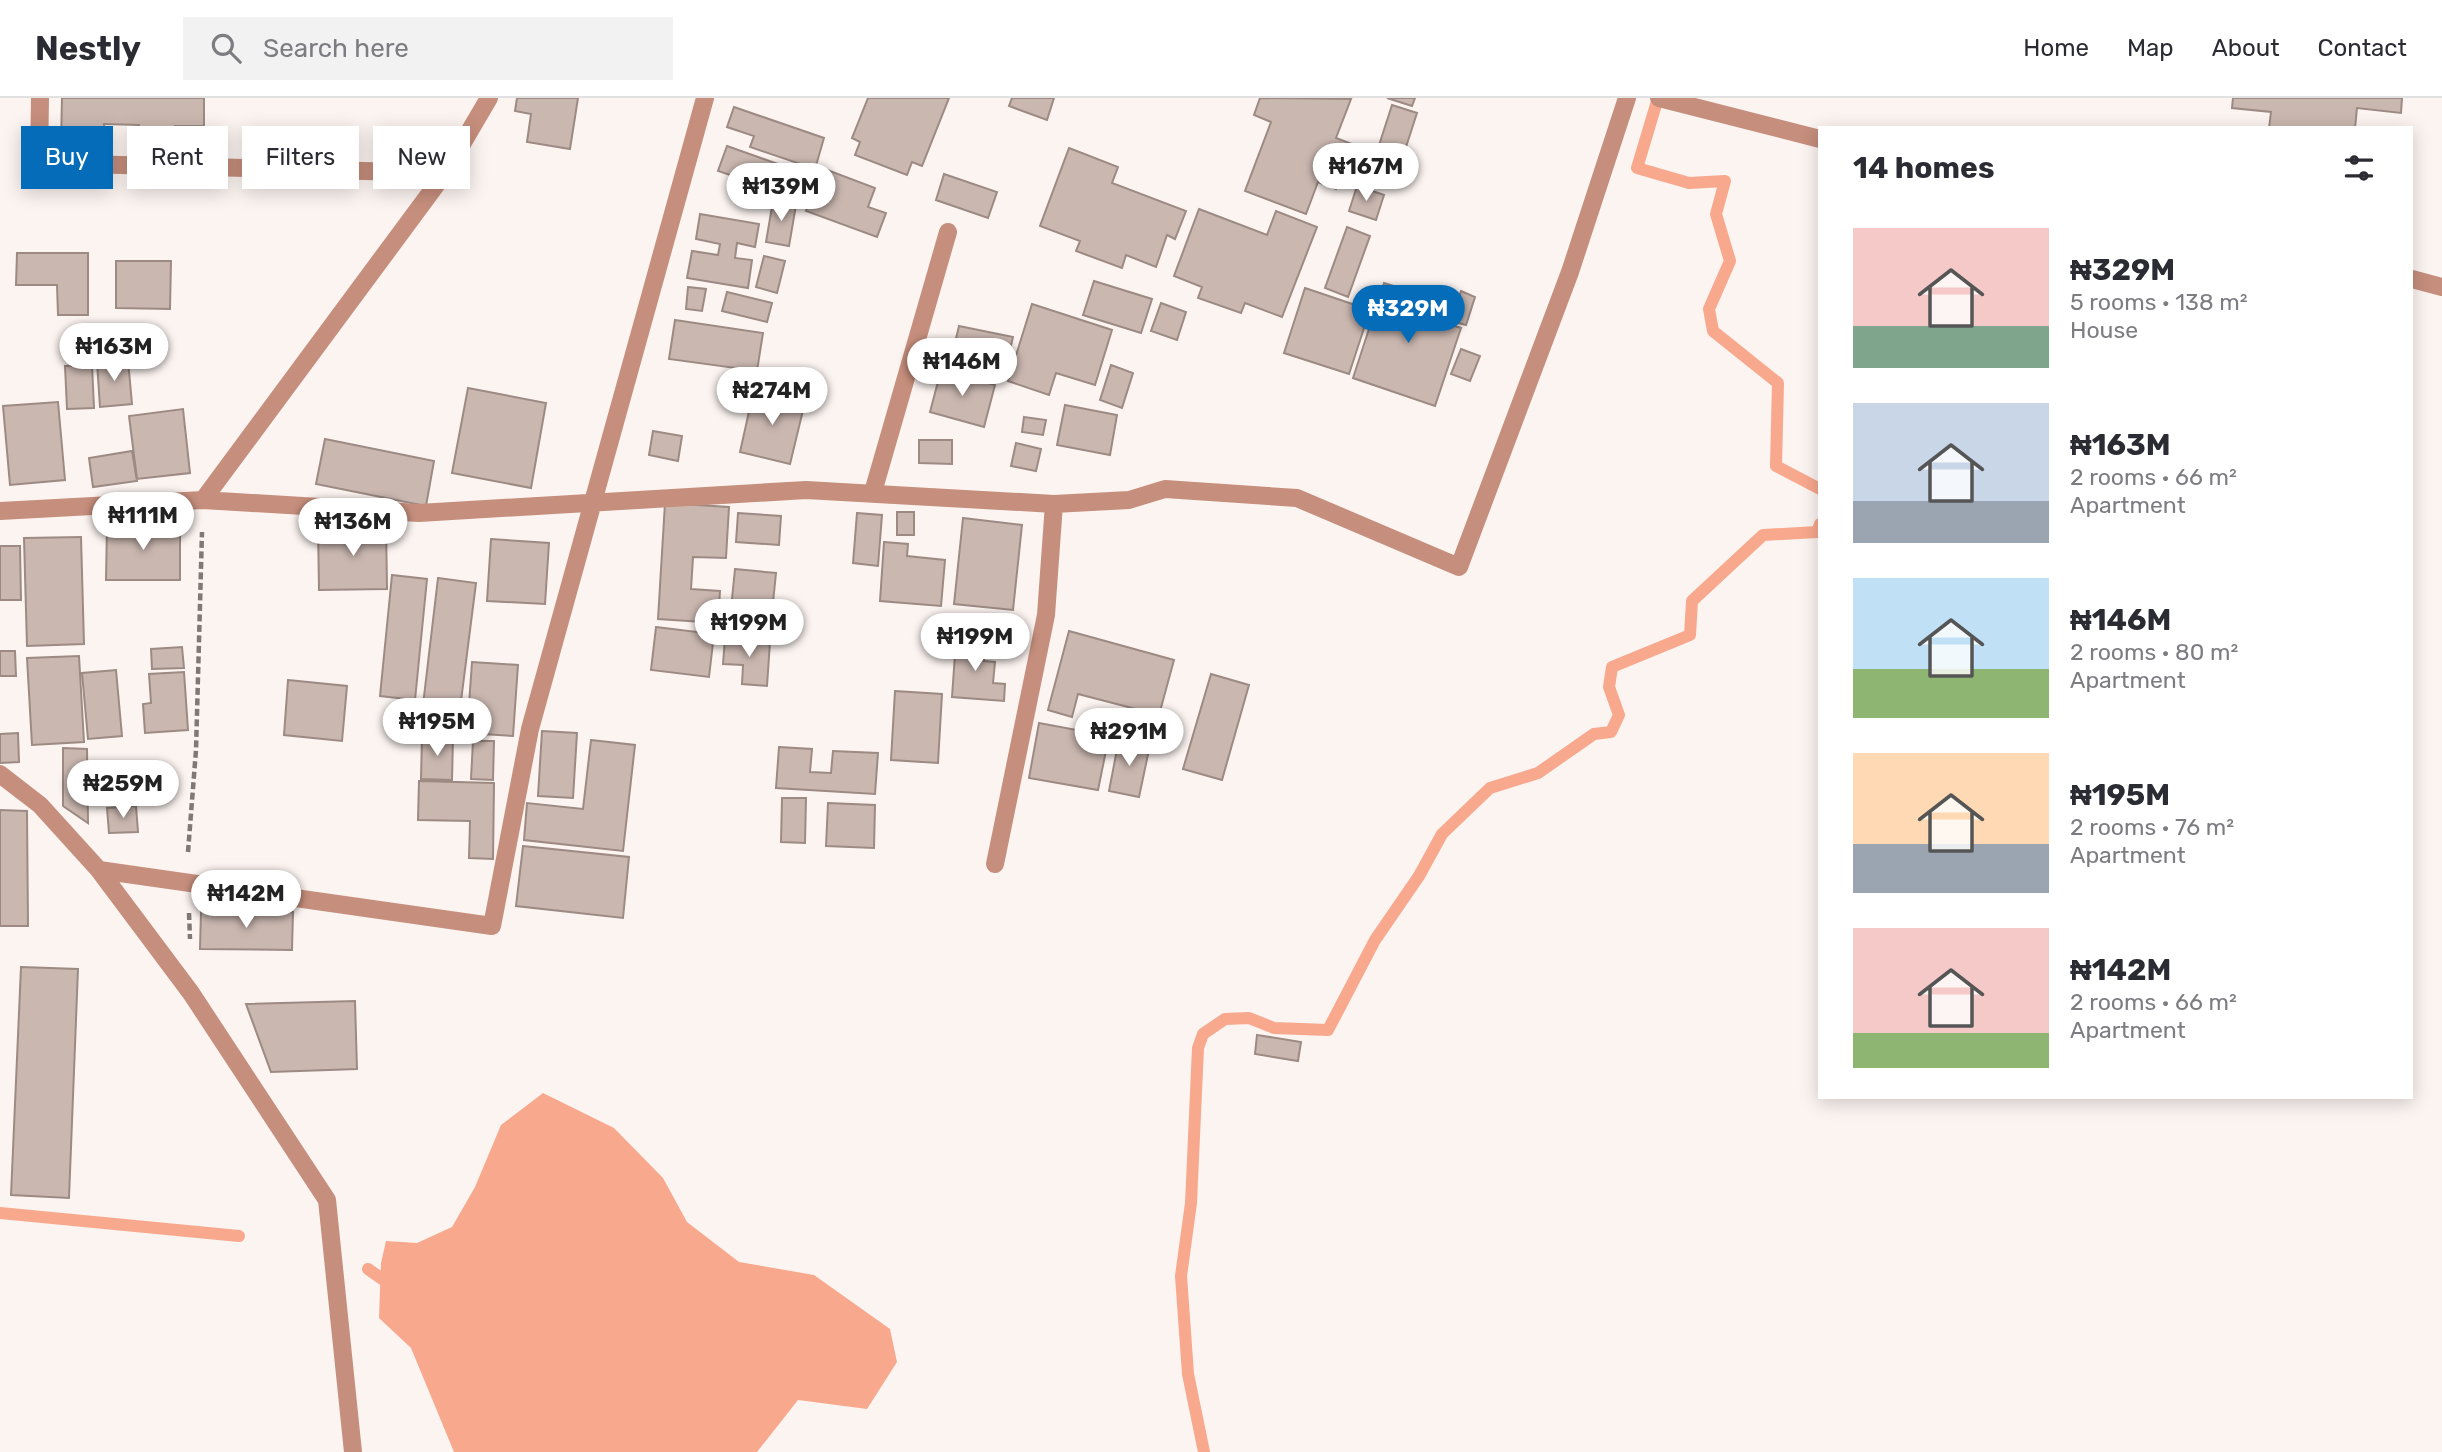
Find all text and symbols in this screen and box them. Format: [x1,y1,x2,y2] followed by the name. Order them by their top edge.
[183,17,673,80] search box
[35,29,141,68] text: Nestly
[207,29,245,67] icon: search
[263,33,409,64] text: Search here
[2023,34,2089,62] text: Home
[2127,34,2174,62] text: Map
[2212,34,2280,62] text: About
[2318,34,2407,62] text: Contact
[21,126,113,189] chip: Buy
[127,126,228,189] chip: Rent
[242,126,359,189] chip: Filters
[373,126,470,189] chip: New
[1317,144,1415,203] pin: ₦167M
[2340,149,2378,187] icon: filters
[1853,150,1995,186] text: 14 homes
[1329,152,1403,180] text: ₦167M
[732,164,830,223] pin: ₦139M
[743,172,820,200] text: ₦139M
[2070,252,2175,288] text: ₦329M
[1909,256,1993,340] icon: home
[1359,286,1457,345] pin: ₦329M
[2070,288,2247,316] text: 5 rooms · 138 m²
[1368,294,1448,322] text: ₦329M
[2070,316,2138,344] text: House
[65,324,163,383] pin: ₦163M
[75,332,153,360] text: ₦163M
[913,338,1011,398] pin: ₦146M
[923,347,1001,375] text: ₦146M
[723,368,821,427] pin: ₦274M
[733,376,811,404] text: ₦274M
[2070,427,2171,463] text: ₦163M
[1909,431,1993,515] icon: home
[2070,463,2237,491] text: 2 rooms · 66 m²
[2070,491,2186,519] text: Apartment
[94,492,192,552] pin: ₦111M
[304,498,402,558] pin: ₦136M
[108,501,178,529] text: ₦111M
[314,507,392,535] text: ₦136M
[700,600,798,659] pin: ₦199M
[2070,602,2171,638] text: ₦146M
[1909,606,1993,690] icon: home
[711,608,787,636] text: ₦199M
[926,614,1024,673] pin: ₦199M
[937,622,1013,650] text: ₦199M
[2070,638,2238,666] text: 2 rooms · 80 m²
[2070,666,2186,694] text: Apartment
[388,698,486,758] pin: ₦195M
[399,707,475,735] text: ₦195M
[1080,708,1178,768] pin: ₦291M
[1091,717,1167,745] text: ₦291M
[74,760,172,820] pin: ₦259M
[83,769,163,797] text: ₦259M
[2070,777,2170,813] text: ₦195M
[1909,781,1993,865] icon: home
[2070,813,2234,841] text: 2 rooms · 76 m²
[2070,841,2186,869] text: Apartment
[197,870,295,930] pin: ₦142M
[207,879,285,907] text: ₦142M
[2070,952,2171,988] text: ₦142M
[1909,956,1993,1040] icon: home
[2070,988,2237,1016] text: 2 rooms · 66 m²
[2070,1016,2186,1044] text: Apartment

